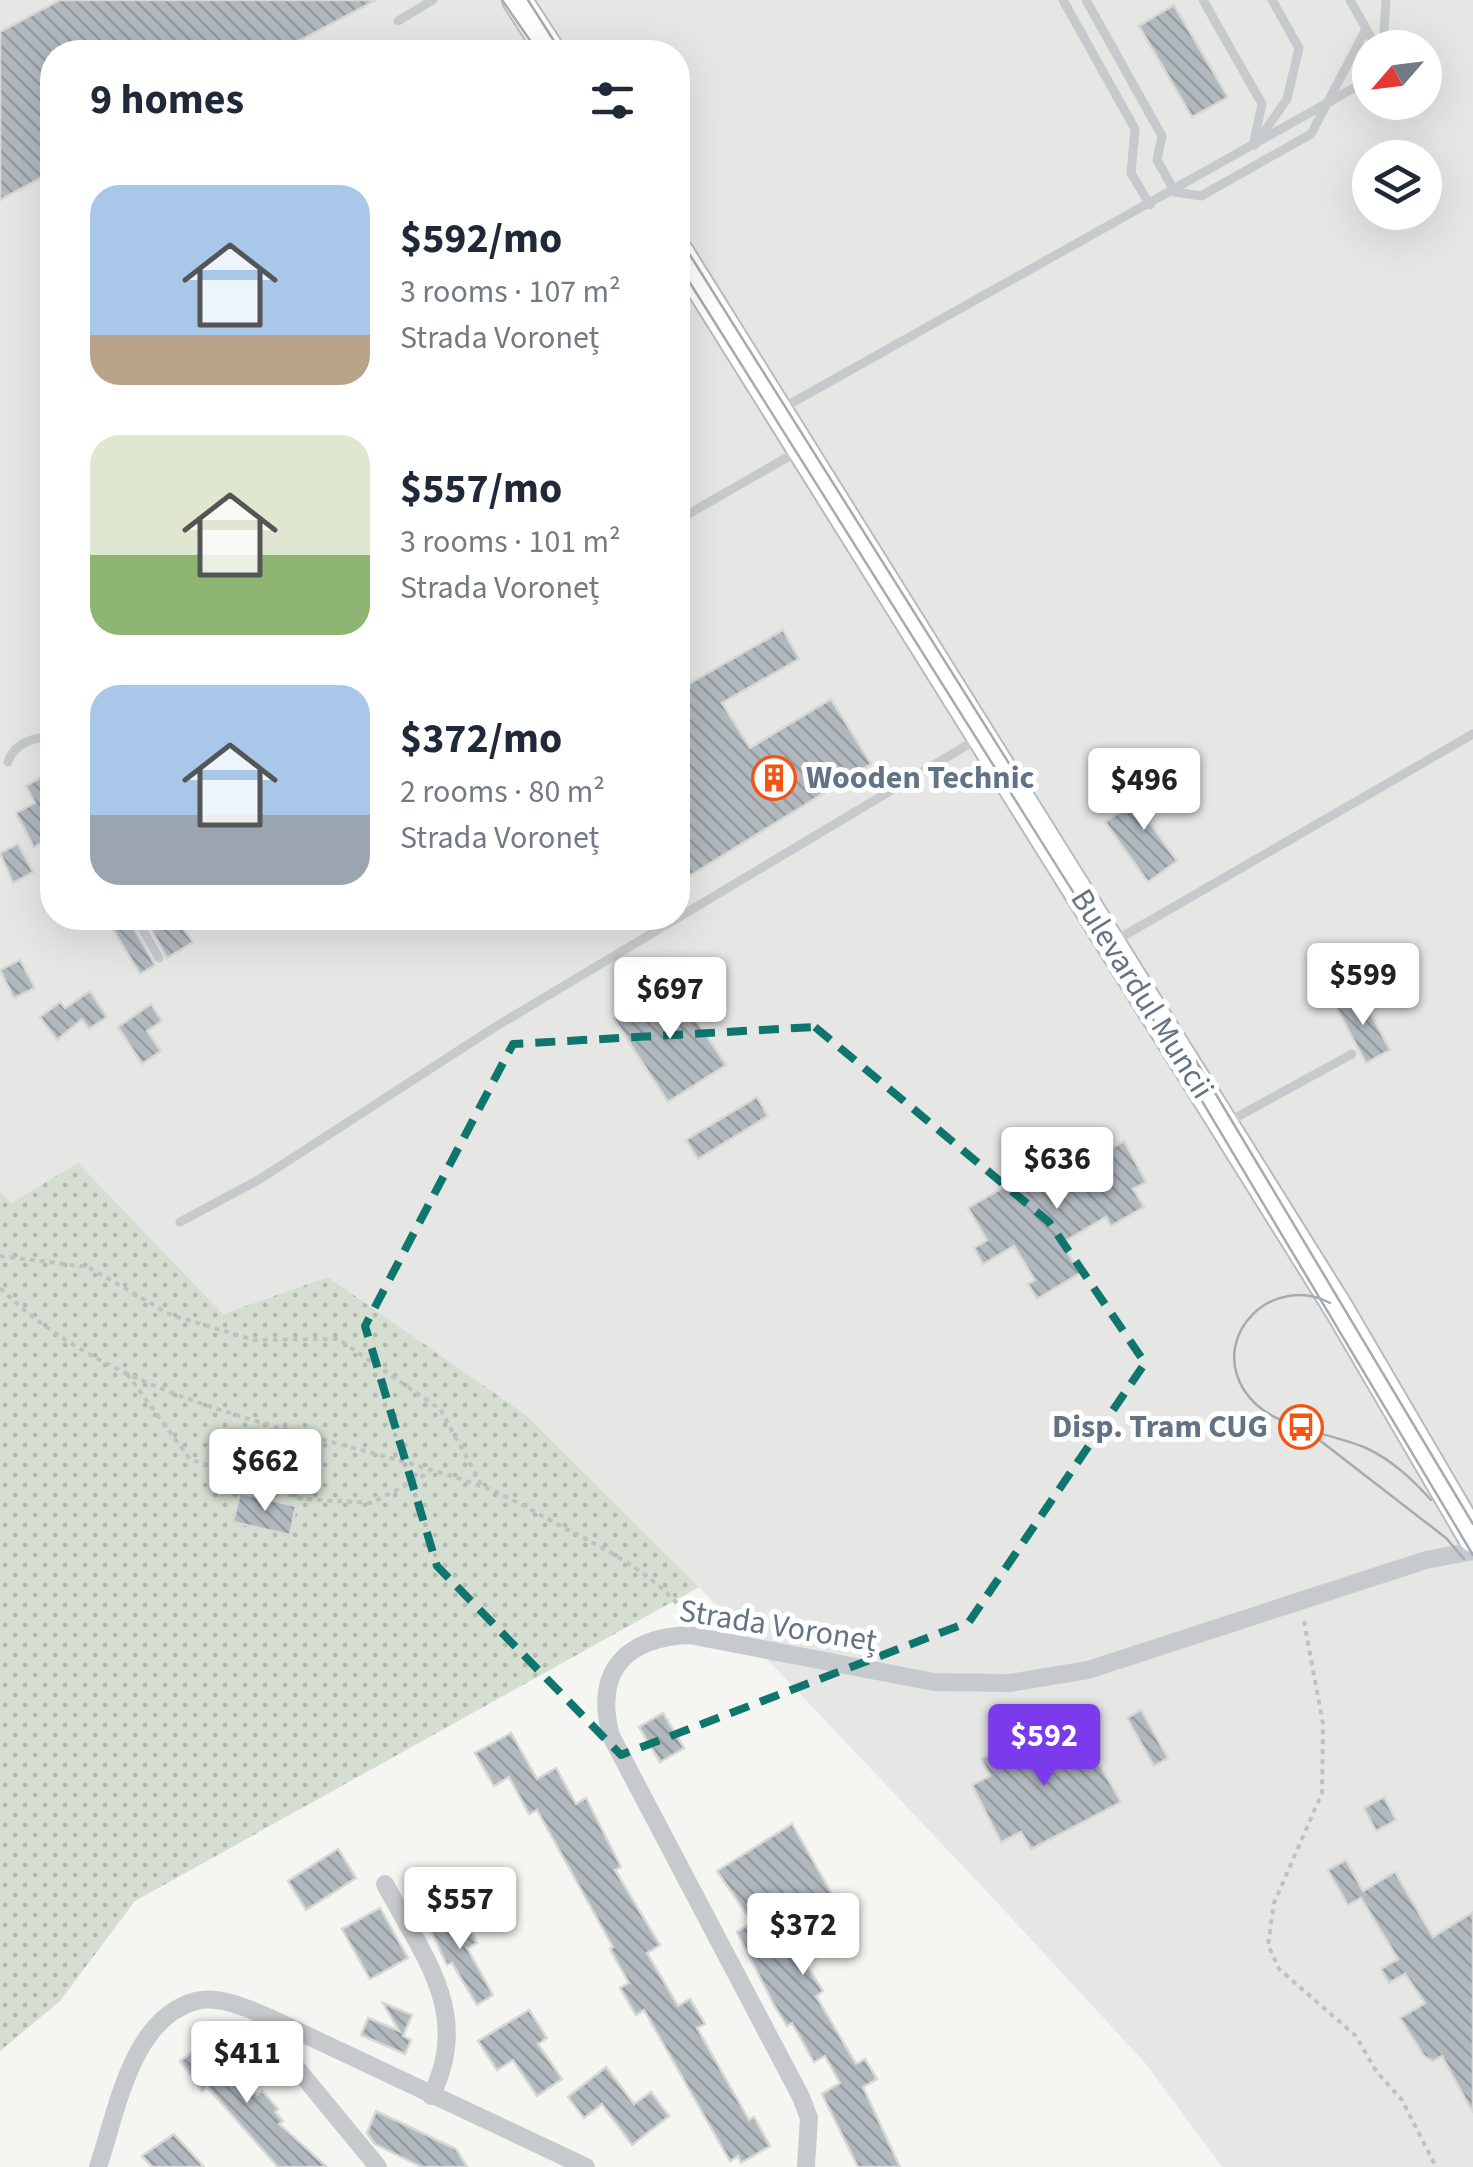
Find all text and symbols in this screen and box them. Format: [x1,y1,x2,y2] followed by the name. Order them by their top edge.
[1352,30,1442,120] north arrow
[1352,30,1442,230] map controls
[90,70,244,130] text: 9 homes
[585,73,640,128] icon: filters
[1352,140,1442,230] button: layers
[400,209,562,269] text: $592/mo
[170,225,290,345] icon: home
[400,269,621,315] text: 3 rooms · 107 m²
[400,315,599,361] text: Strada Voroneț
[400,459,562,519] text: $557/mo
[170,475,290,595] icon: home
[400,519,621,565] text: 3 rooms · 101 m²
[400,565,599,611] text: Strada Voroneț
[400,709,562,769] text: $372/mo
[170,725,290,845] icon: home
[1085,748,1203,833] pin: $496
[751,755,797,801] building icon: Wooden Technic
[806,755,1034,801] place label: Wooden Technic
[1110,757,1178,803] text: $496
[400,769,605,815] text: 2 rooms · 80 m²
[400,815,599,861] text: Strada Voroneț
[1059,880,1225,1108] street label: Bulevardul Muncii
[1304,943,1422,1028] pin: $599
[1329,952,1397,998] text: $599
[611,957,729,1042] pin: $697
[636,966,704,1012] text: $697
[998,1127,1116,1212] pin: $636
[1023,1136,1091,1182] text: $636
[1052,1404,1268,1450] place label: Disp. Tram CUG
[1278,1404,1324,1450] bus stop icon: Disp. Tram CUG
[206,1429,324,1514] pin: $662
[231,1438,299,1484] text: $662
[676,1588,880,1664] street label: Strada Voroneț
[985,1704,1103,1789] pin: $592
[1010,1713,1078,1759] text: $592
[401,1867,519,1952] pin: $557
[426,1876,494,1922] text: $557
[744,1893,862,1978] pin: $372
[769,1902,837,1948] text: $372
[188,2021,306,2106] pin: $411
[213,2030,281,2076] text: $411

